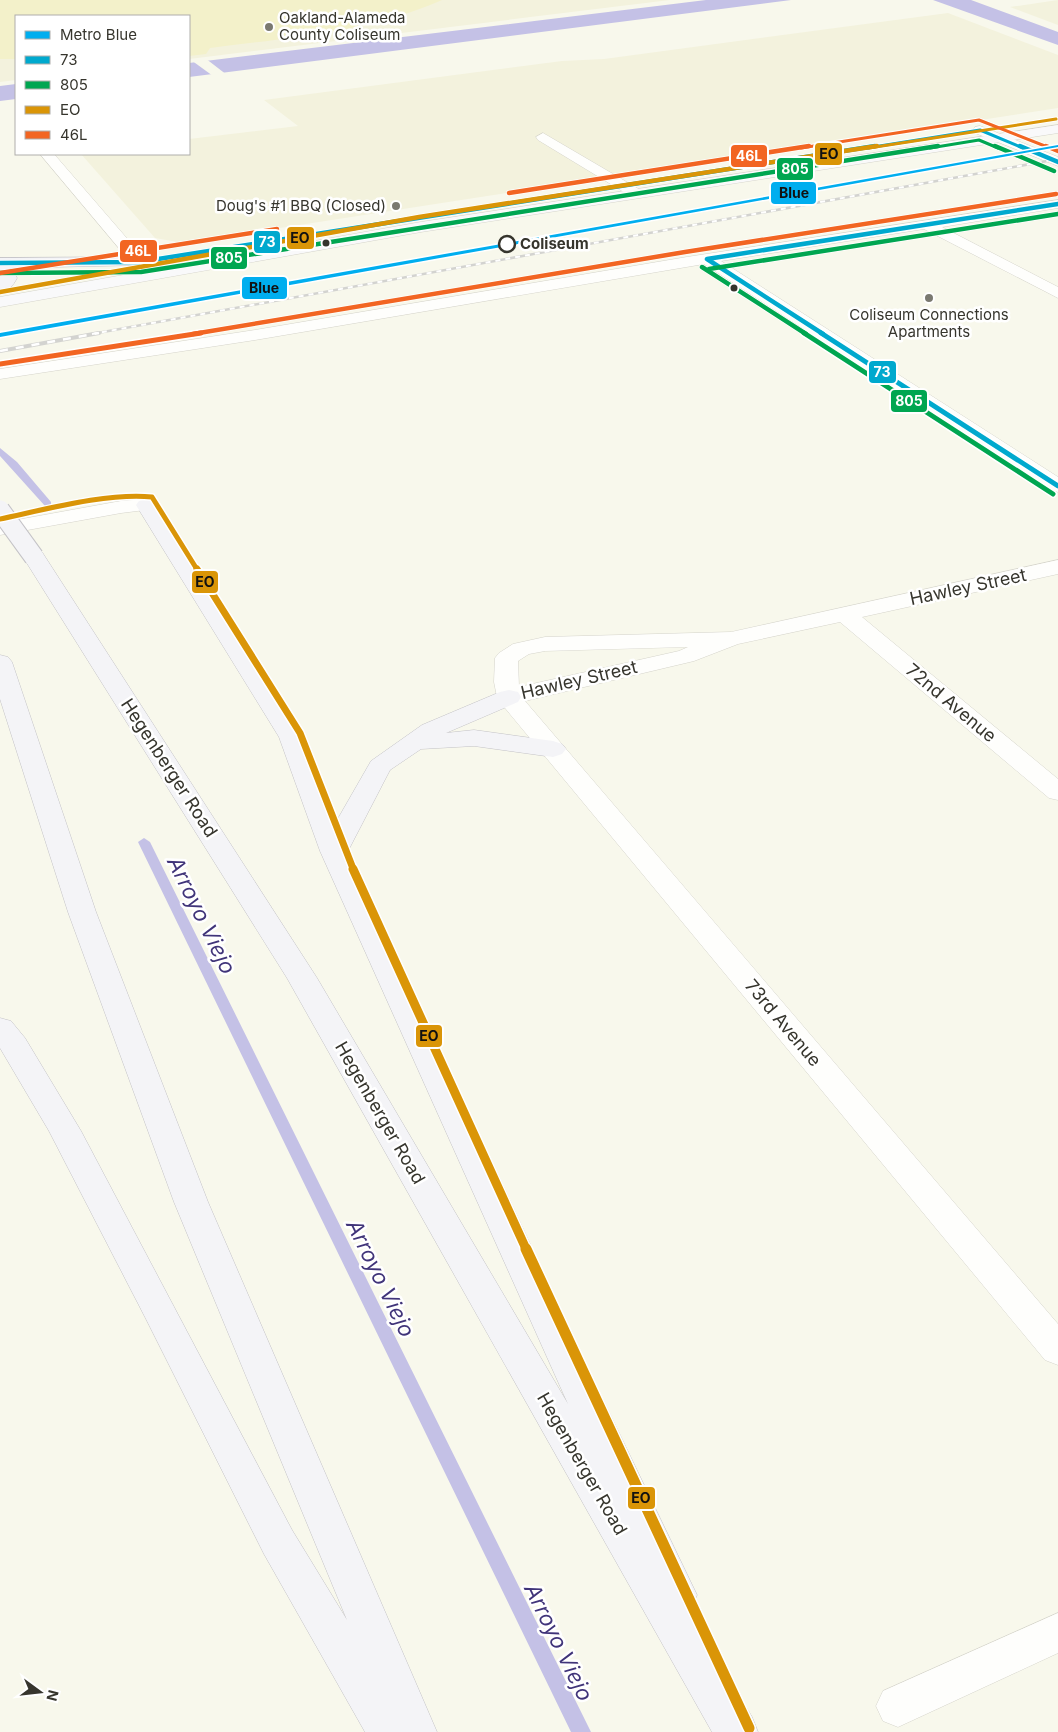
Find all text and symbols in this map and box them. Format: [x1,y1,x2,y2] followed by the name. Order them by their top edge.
[279,8,406,44] place label: Oakland-Alameda County Coliseum
[15,15,190,155] legend
[263,21,275,33] marker: Oakland-Alameda County Coliseum
[60,25,137,44] text: Metro Blue
[60,50,78,69] text: 73
[60,75,88,94] text: 805
[60,100,81,119] text: EO
[60,125,87,144] text: 46L
[814,142,843,166] line badge: EO
[730,144,768,168] line badge: 46L
[819,145,839,162] text: EO
[736,147,762,164] text: 46L
[776,157,814,181] line badge: 805
[781,160,809,177] text: 805
[770,181,817,205] line badge: Blue
[779,184,809,201] text: Blue
[216,196,386,215] place label: Doug's #1 BBQ (Closed)
[390,200,402,212] marker: Doug's #1 BBQ (Closed)
[286,226,315,250] line badge: EO
[290,229,310,246] text: EO
[253,230,281,254] line badge: 73
[259,233,275,250] text: 73
[520,234,589,253] place label: Coliseum
[498,235,516,253] marker: Coliseum
[321,238,331,248] unlabelled marker
[119,239,158,263] line badge: 46L
[125,242,151,259] text: 46L
[210,246,248,270] line badge: 805
[215,249,243,266] text: 805
[241,276,288,300] line badge: Blue
[249,279,279,296] text: Blue
[729,283,739,293] unlabelled marker
[923,292,935,304] marker: Coliseum Connections Apartments
[849,305,1009,341] place label: Coliseum Connections Apartments
[868,360,897,384] line badge: 73
[874,363,890,380] text: 73
[890,389,928,413] line badge: 805
[895,392,923,409] text: 805
[908,564,1028,609] street label: Hawley Street
[191,570,219,594] line badge: EO
[195,573,215,590] text: EO
[519,656,639,703] street label: Hawley Street
[902,659,1001,746] street label: 72nd Avenue
[117,695,222,841] street label: Hegenberger Road
[162,851,242,978] water label: Arroyo Viejo
[741,975,826,1070] street label: 73rd Avenue
[415,1024,443,1048] line badge: EO
[419,1027,439,1044] text: EO
[331,1038,430,1188] street label: Hegenberger Road
[341,1214,421,1341] water label: Arroyo Viejo
[533,1389,632,1539] street label: Hegenberger Road
[627,1486,656,1510] line badge: EO
[631,1489,651,1506] text: EO
[519,1578,599,1705] water label: Arroyo Viejo
[15,1667,65,1717] north arrow
[43,1688,63,1703] text: N

